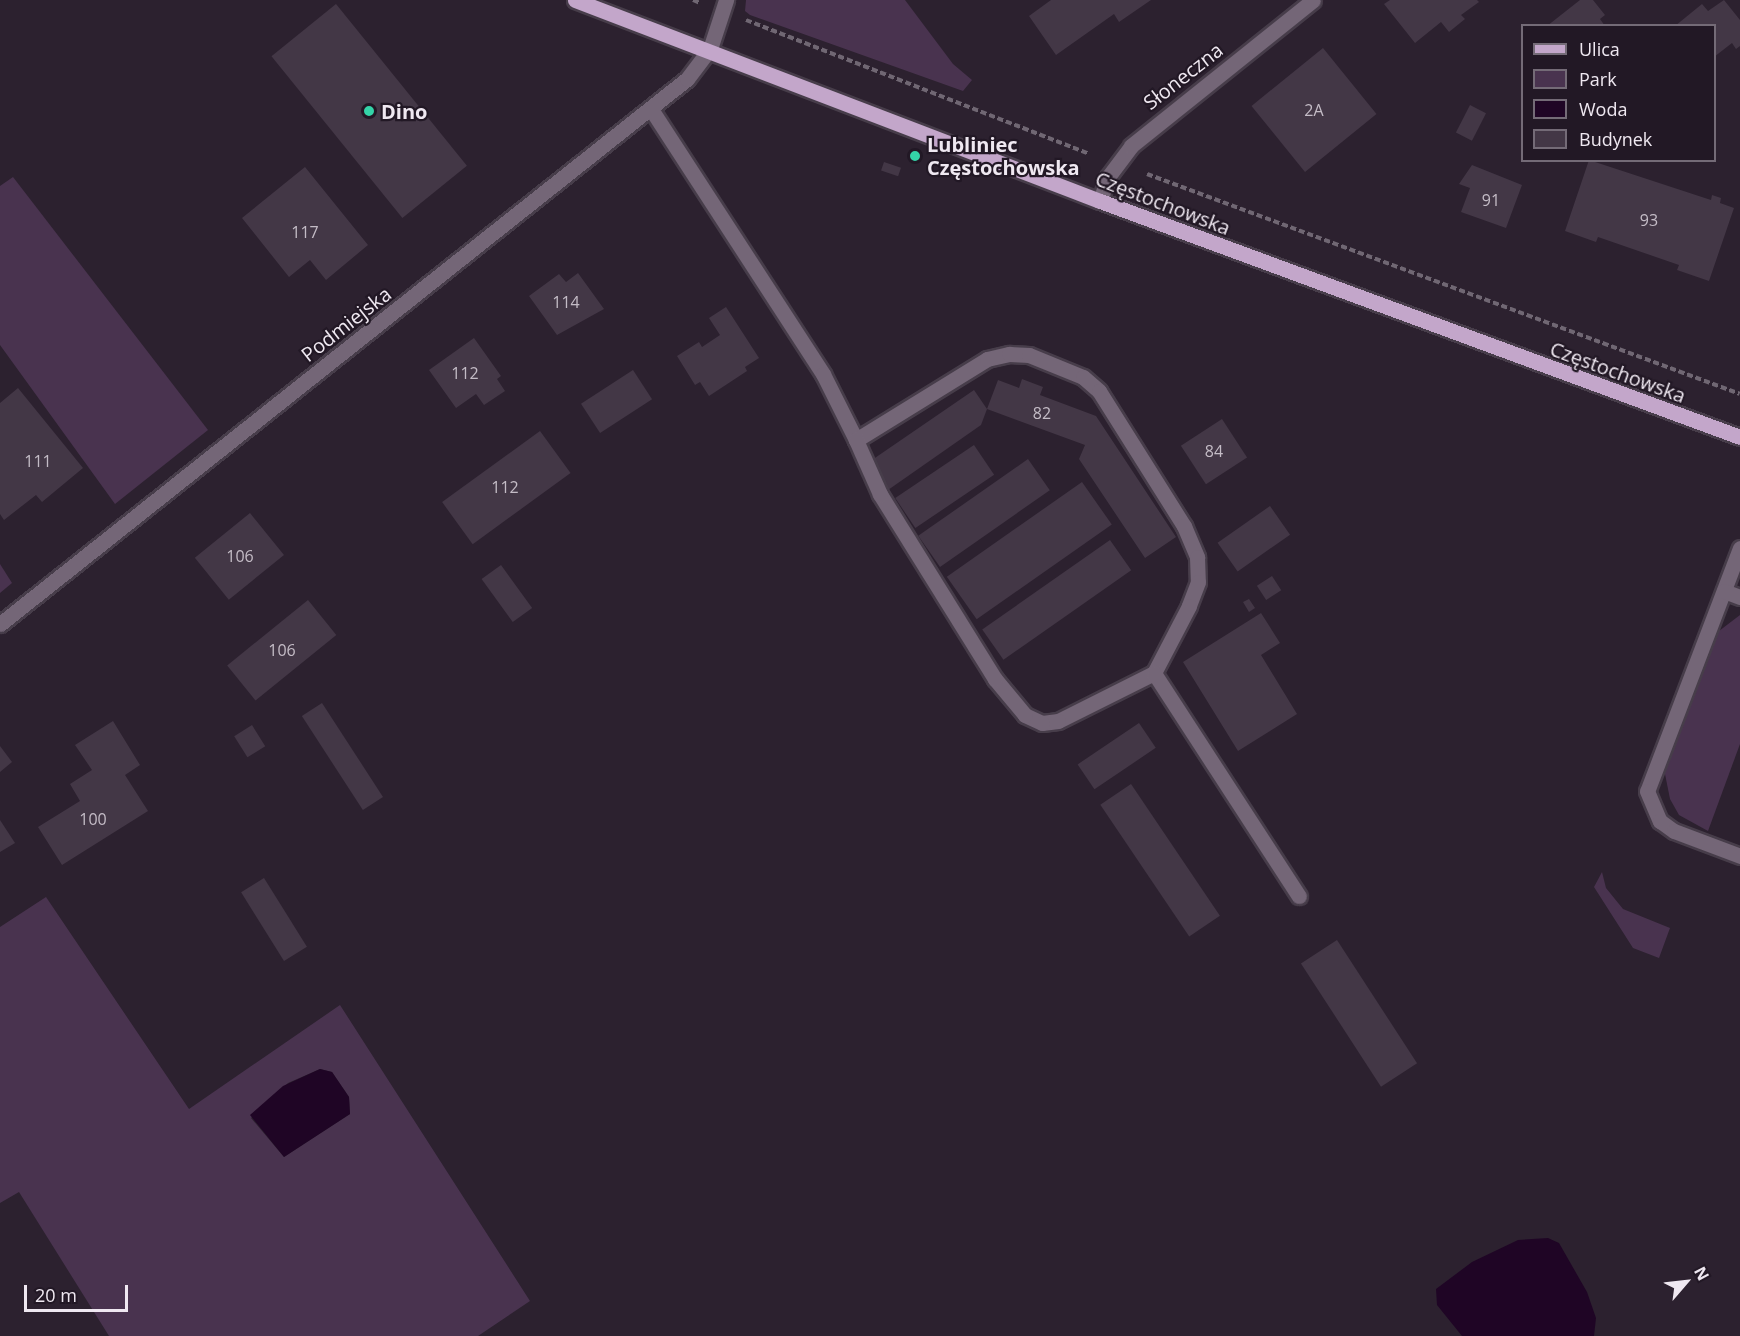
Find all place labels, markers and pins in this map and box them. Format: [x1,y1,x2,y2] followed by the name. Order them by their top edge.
[381,99,427,123] place label: Dino
[362,104,376,118] marker: Dino
[927,132,1080,179] place label: Lubliniec Częstochowska
[908,149,922,163] marker: Lubliniec Częstochowska

